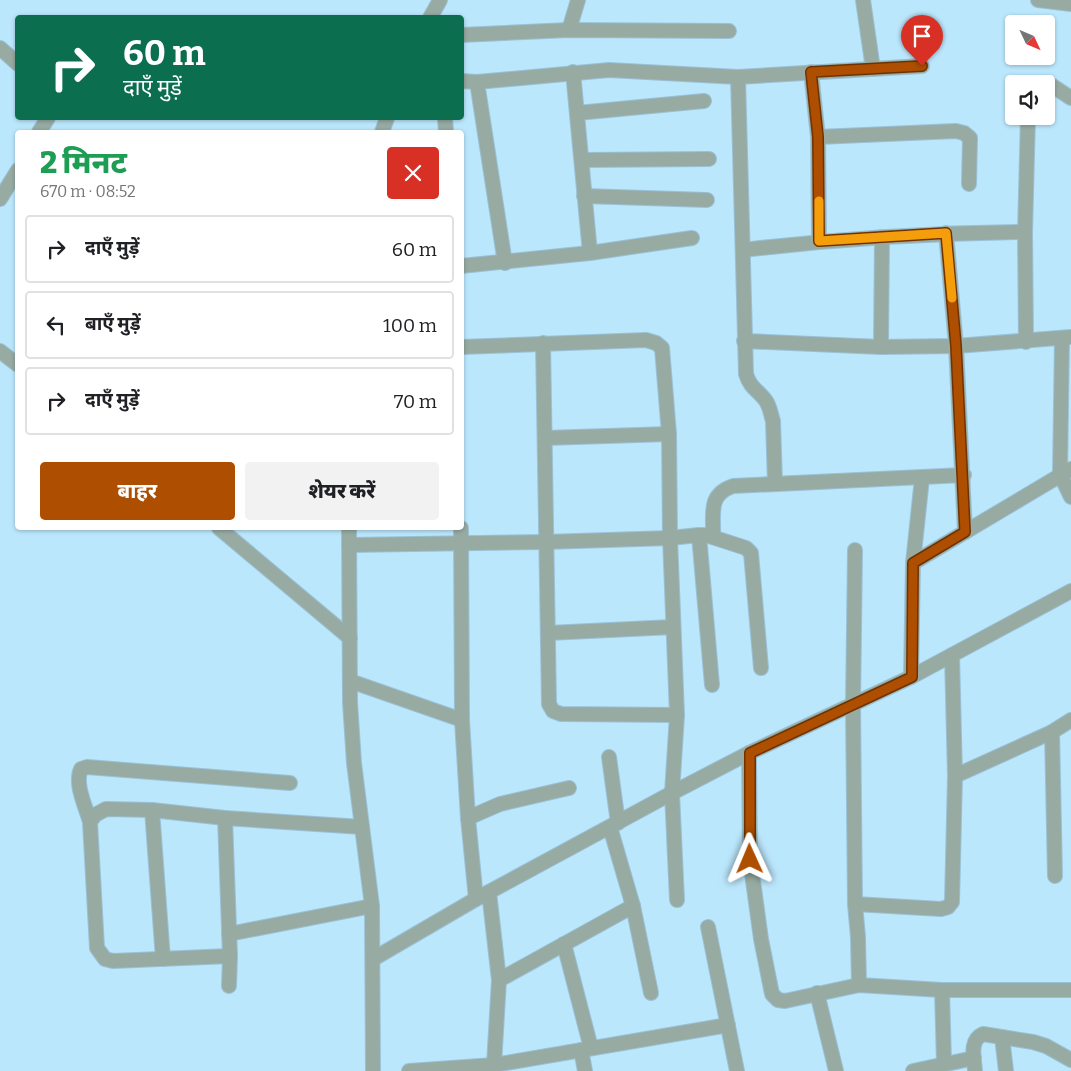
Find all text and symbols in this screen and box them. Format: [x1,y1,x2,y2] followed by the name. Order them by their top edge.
[901,15,943,66] pin
[1005,15,1055,65] north arrow
[1005,15,1055,125] map controls
[908,22,936,50] icon: arrive
[123,32,206,74] text: 60 m
[40,35,105,100] icon: right
[123,74,182,101] text: दाएँ मुड़ें
[1005,75,1055,125] button: sound
[40,145,127,181] text: 2 मिनट
[387,147,439,199] button: close
[40,182,136,201] text: 670 m · 08:52
[42,235,70,263] icon: right
[85,236,139,259] text: दाएँ मुड़ें
[392,238,437,261] text: 60 m
[42,311,70,339] icon: left
[85,312,141,335] text: बाएँ मुड़ें
[383,314,437,337] text: 100 m
[42,387,70,415] icon: right
[85,388,139,411] text: दाएँ मुड़ें
[394,390,437,413] text: 70 m
[40,462,235,520] button: बाहर
[245,462,439,520] button: शेयर करें
[723,832,775,884] position arrow

